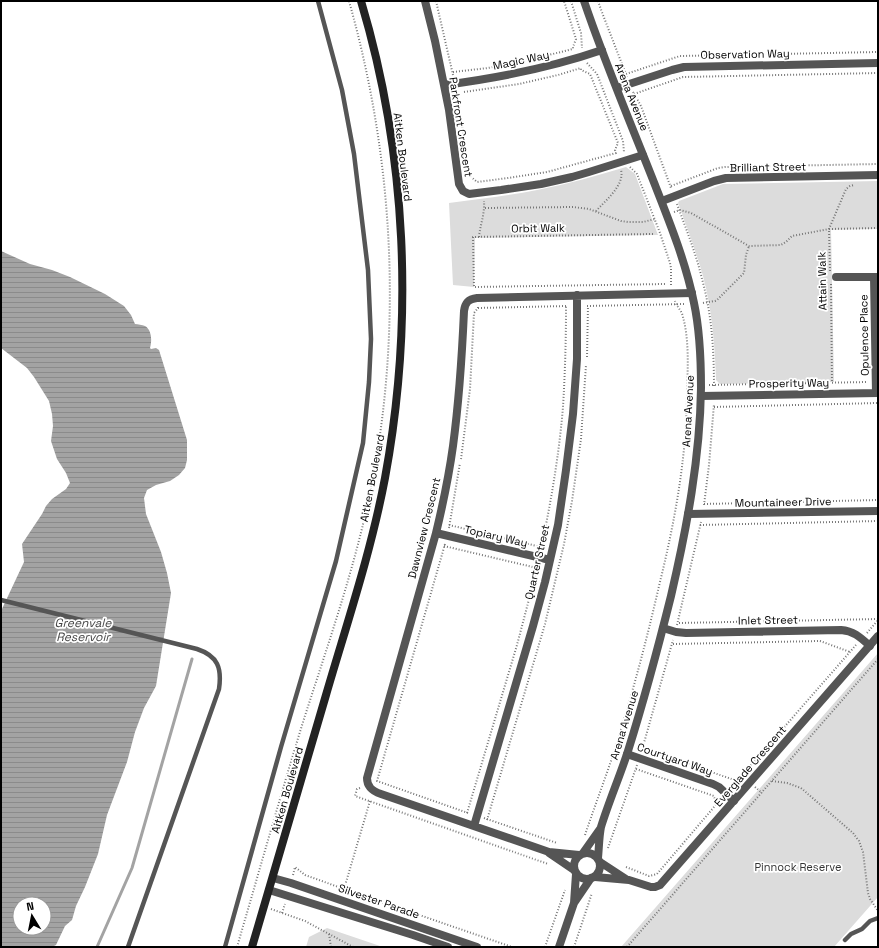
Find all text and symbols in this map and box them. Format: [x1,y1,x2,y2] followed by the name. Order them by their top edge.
[700,46,790,62] street label: Observation Way
[492,47,550,73] street label: Magic Way
[612,61,652,133] street label: Arena Avenue
[446,76,476,178] street label: Parkfront Crescent
[391,112,415,202] street label: Aitken Boulevard
[730,159,806,175] street label: Brilliant Street
[511,221,565,235] street label: Orbit Walk
[814,252,830,310] street label: Attain Walk
[856,294,872,376] street label: Opulence Place
[679,375,697,447] street label: Arena Avenue
[749,375,829,391] street label: Prosperity Way
[357,433,387,523] street label: Aitken Boulevard
[405,476,443,580] street label: Dawnview Crescent
[734,494,832,510] street label: Mountaineer Drive
[463,522,529,550] street label: Topiary Way
[522,523,552,601] street label: Quarter Street
[738,612,798,628] street label: Inlet Street
[55,615,112,645] water label: Greenvale Reservoir
[607,689,641,761] street label: Arena Avenue
[711,723,789,809] street label: Everglade Crescent
[635,740,715,778] street label: Courtyard Way
[268,745,306,835] street label: Aitken Boulevard
[754,860,842,874] park label: Pinnock Reserve
[337,881,421,921] street label: Silvester Parade
[12,896,52,936] north arrow
[25,899,35,914] text: N

